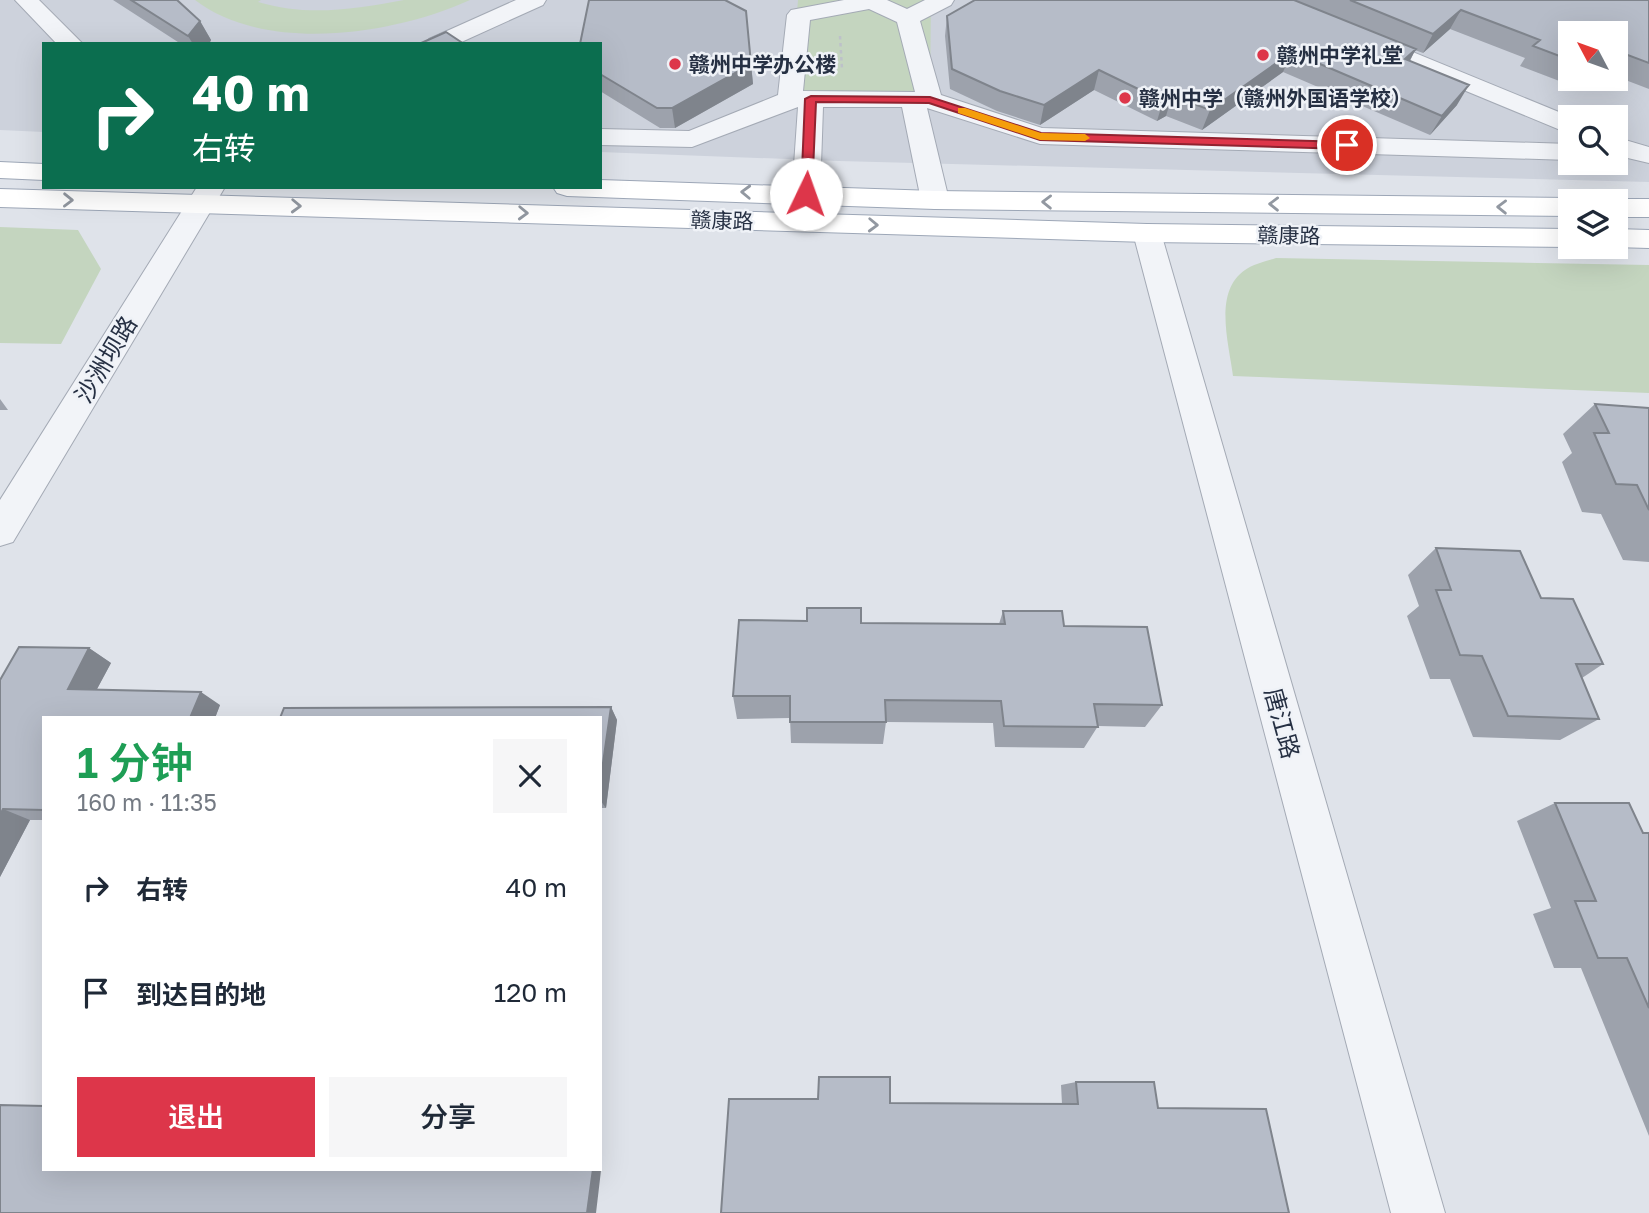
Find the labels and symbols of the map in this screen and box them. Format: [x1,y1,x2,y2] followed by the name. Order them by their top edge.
[1558,21,1628,91] north arrow
[1277,42,1403,68] place label: 赣州中学礼堂
[1255,47,1271,63] marker: 赣州中学礼堂
[689,51,836,77] place label: 赣州中学办公楼
[667,56,683,72] marker: 赣州中学办公楼
[1139,85,1412,111] place label: 赣州中学（赣州外国语学校）
[1117,90,1133,106] marker: 赣州中学（赣州外国语学校）
[1317,115,1377,175] pin
[769,157,843,231] position arrow
[740,185,751,200] one-way arrow
[63,192,74,207] one-way arrow
[1041,194,1052,209] one-way arrow
[1268,196,1279,212] one-way arrow
[290,198,301,213] one-way arrow
[1496,199,1507,214] one-way arrow
[518,206,529,221] one-way arrow
[690,206,754,234] street label: 赣康路
[868,217,879,232] one-way arrow
[1257,221,1321,249] street label: 赣康路
[68,310,142,408] street label: 沙洲坝路
[1260,684,1306,762] street label: 唐江路

